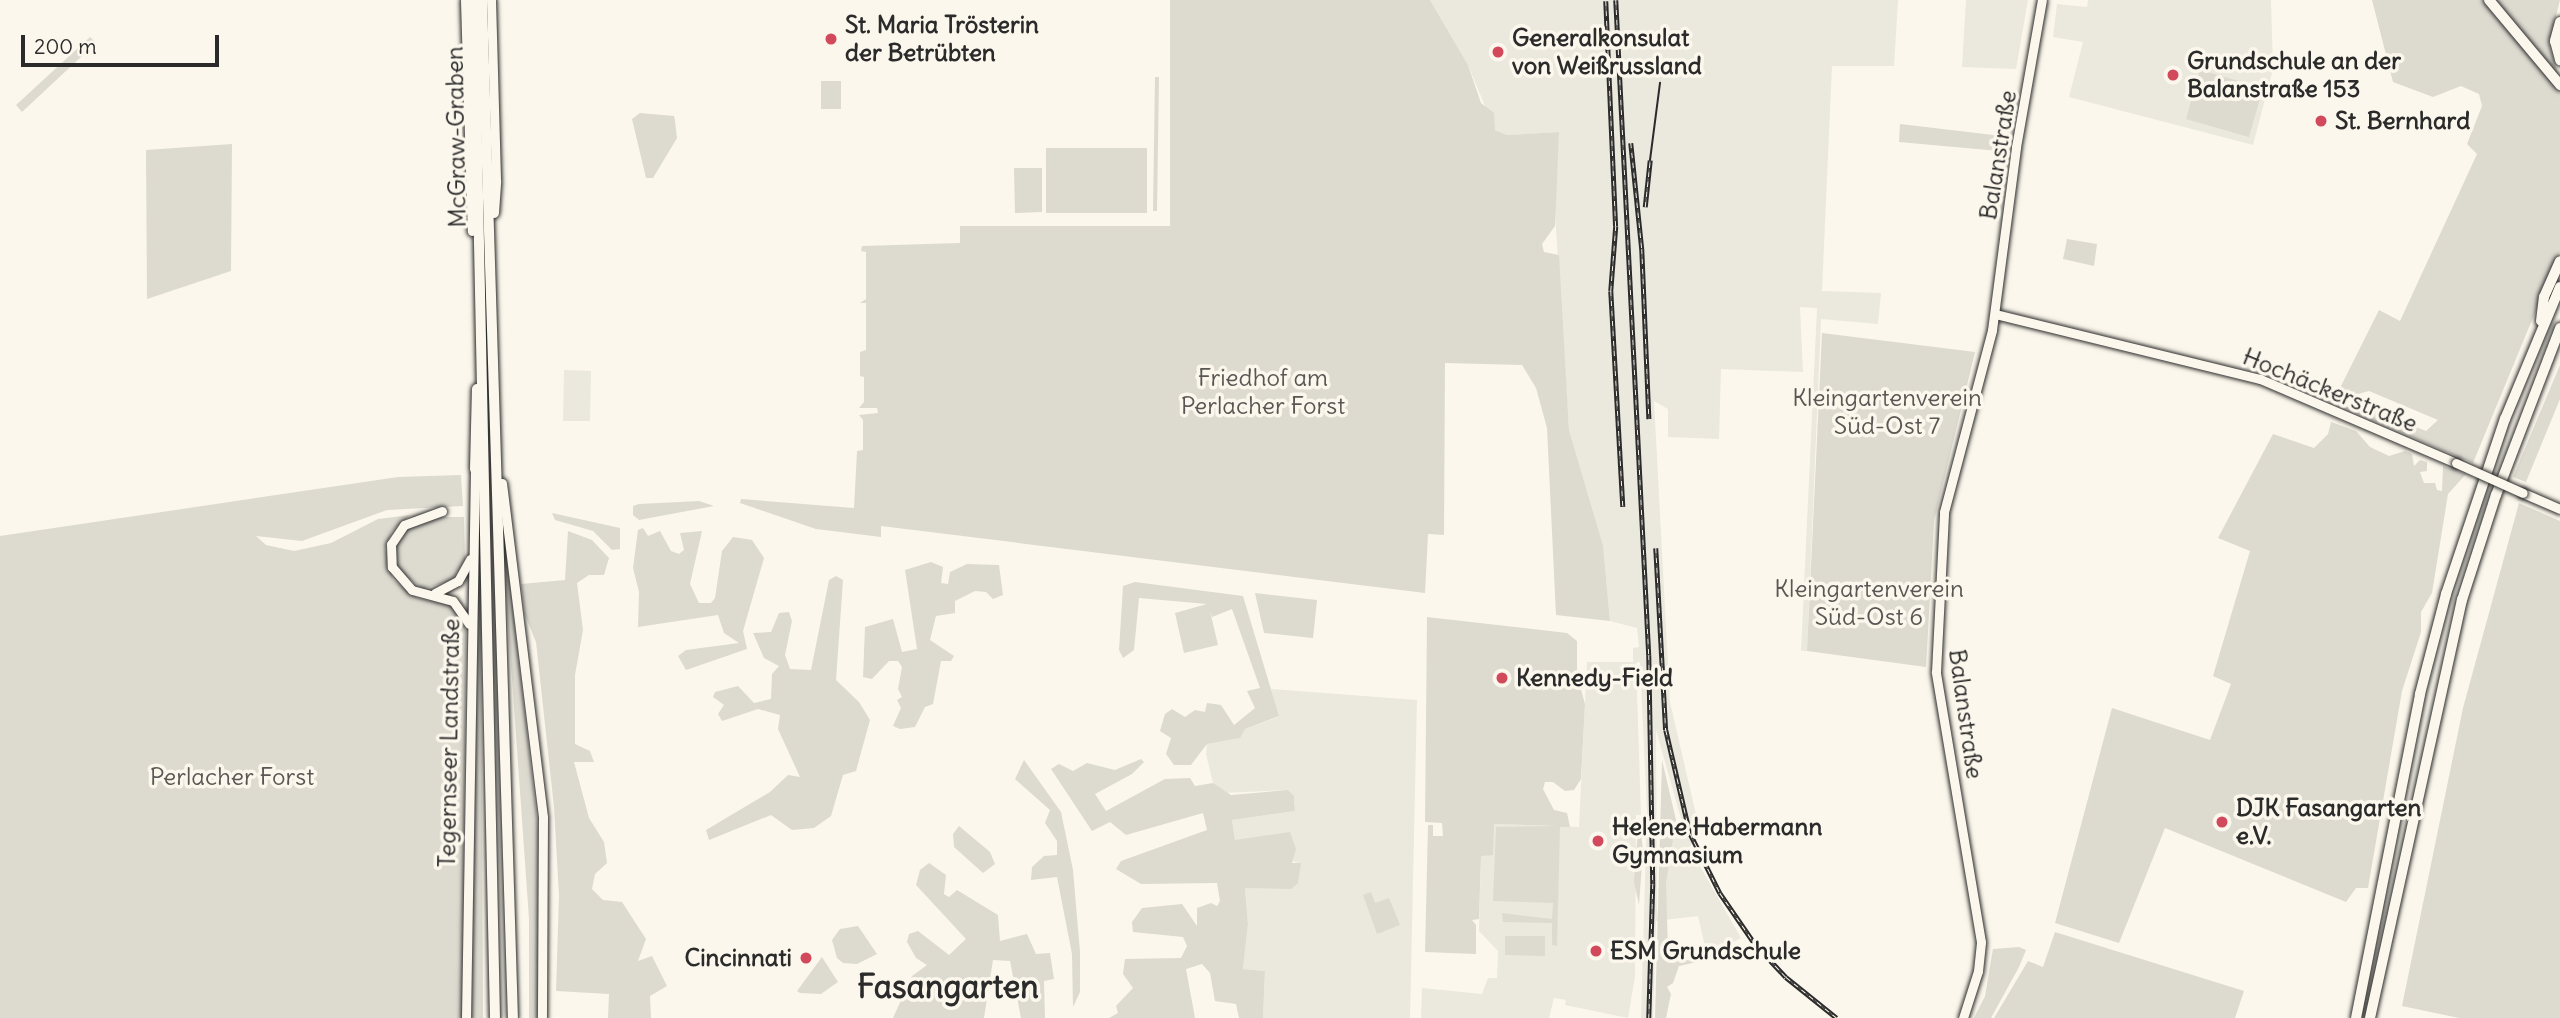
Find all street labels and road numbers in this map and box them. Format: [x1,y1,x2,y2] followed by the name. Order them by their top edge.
[440,46,472,228] street label: McGraw-Graben
[1974,88,2022,222] street label: Balanstraße
[2239,342,2421,438] street label: Hochäckerstraße
[432,618,466,868] street label: Tegernseer Landstraße
[1943,647,1989,781] street label: Balanstraße

